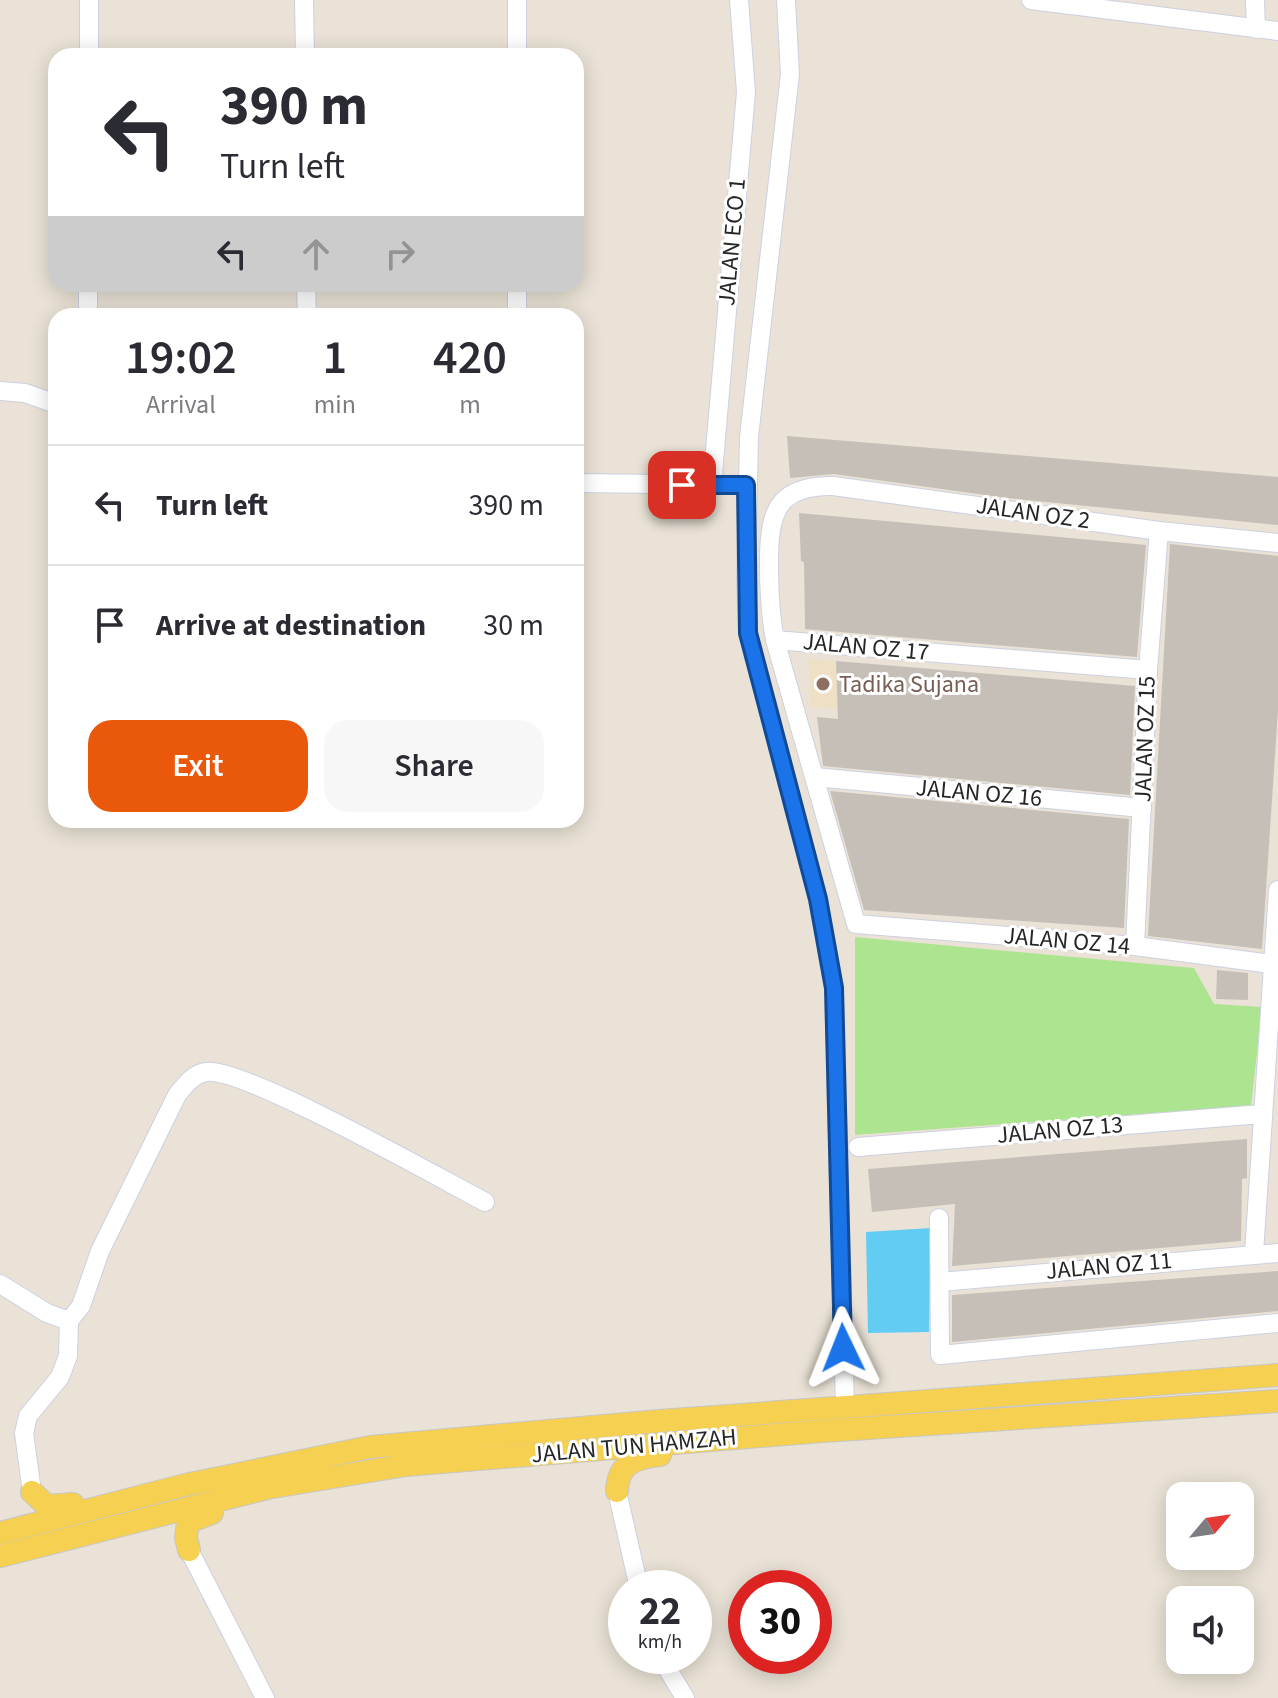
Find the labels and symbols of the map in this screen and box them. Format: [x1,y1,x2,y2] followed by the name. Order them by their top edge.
[709,177,755,307] street label: JALAN ECO 1
[648,451,716,519] pin
[974,488,1092,538] street label: JALAN OZ 2
[801,624,931,670] street label: JALAN OZ 17
[839,667,979,702] place label: Tadika Sujana
[814,675,832,693] marker: Tadika Sujana
[1125,675,1165,803] street label: JALAN OZ 15
[914,770,1044,816] street label: JALAN OZ 16
[1002,918,1132,964] street label: JALAN OZ 14
[995,1107,1125,1153] street label: JALAN OZ 13
[1044,1243,1174,1289] street label: JALAN OZ 11
[801,1306,885,1390] position arrow
[530,1420,738,1472] street label: JALAN TUN HAMZAH
[1166,1482,1254,1570] north arrow
[728,1570,832,1674] speed limit sign: 30

